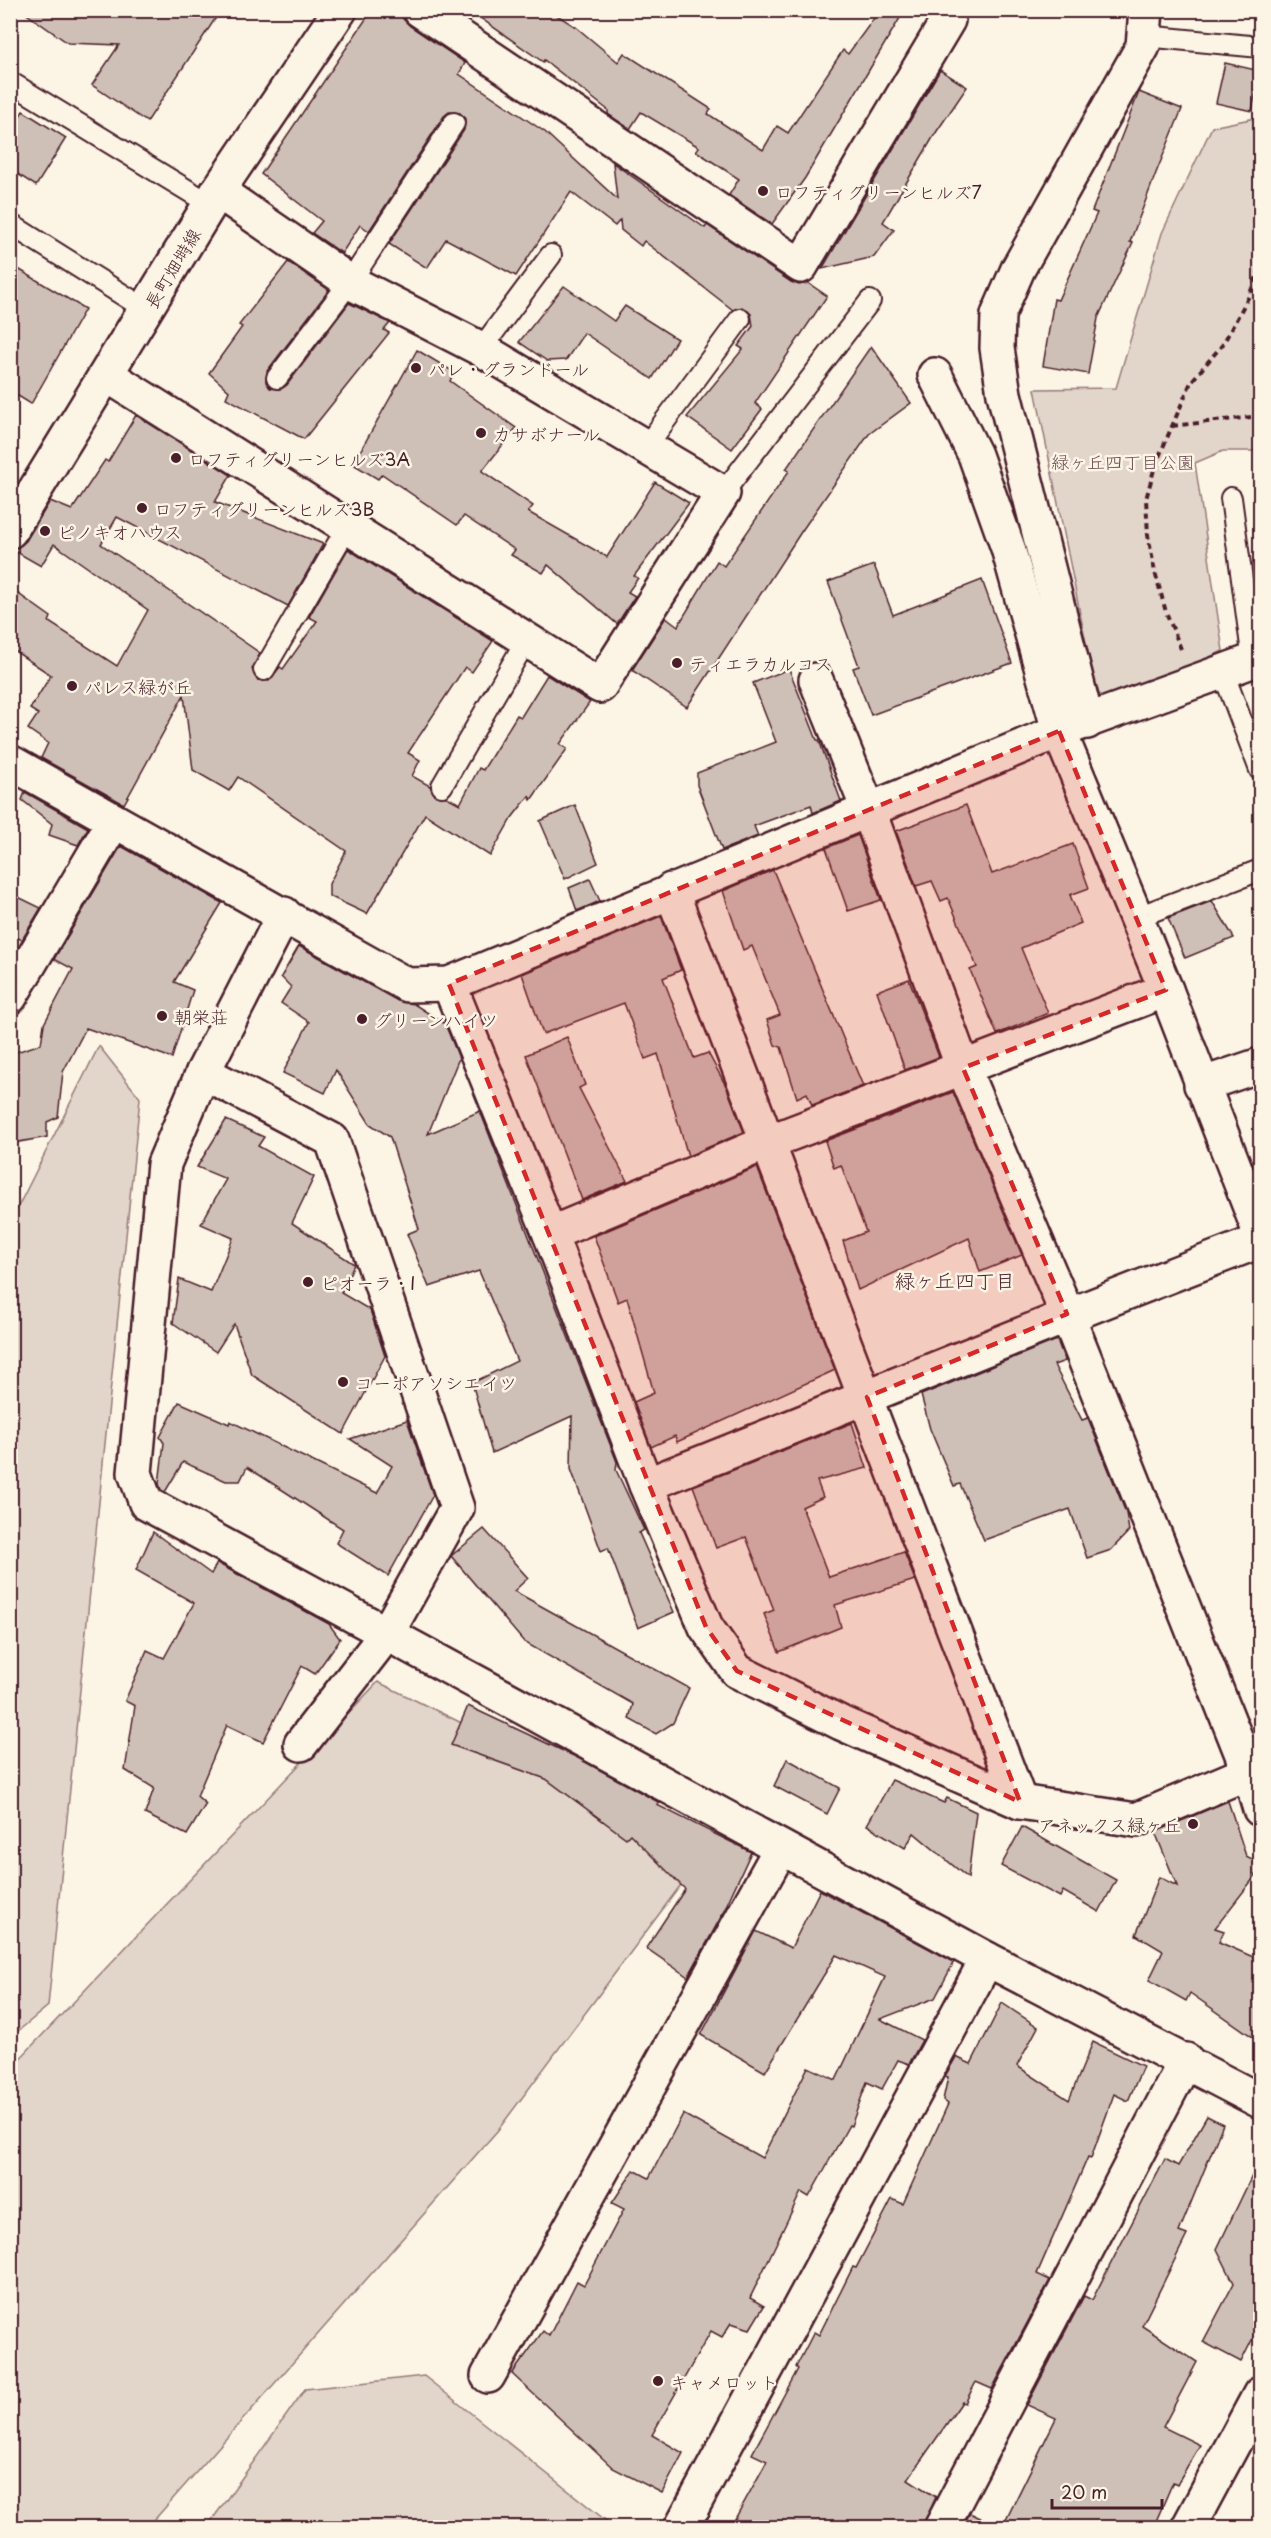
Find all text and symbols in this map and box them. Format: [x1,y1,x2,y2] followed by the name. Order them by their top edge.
[775,178,982,205] place label: ロフティグリーンヒルズ7
[756,184,770,198] marker: ロフティグリーンヒルズ7
[137,222,207,314] street label: 長町畑塒線
[428,355,589,382] place label: パレ・グランドール
[409,361,423,375] marker: パレ・グランドール
[493,420,600,447] place label: カサボナール
[474,426,488,440] marker: カサボナール
[188,445,410,472] place label: ロフティグリーンヒルズ3A
[1051,448,1195,475] park label: 緑ヶ丘四丁目公園
[169,451,183,465] marker: ロフティグリーンヒルズ3A
[154,495,374,522] place label: ロフティグリーンヒルズ3B
[135,501,149,515] marker: ロフティグリーンヒルズ3B
[57,518,182,545] place label: ピノキオハウス
[38,524,52,538] marker: ピノキオハウス
[689,650,832,677] place label: ティエラカルコス
[670,656,684,670] marker: ティエラカルコス
[84,673,192,700] place label: パレス緑が丘
[65,679,79,693] marker: パレス緑が丘
[174,1003,228,1030] place label: 朝栄荘
[374,1006,498,1033] place label: グリーンハイツ
[155,1009,169,1023] marker: 朝栄荘
[355,1012,369,1026] marker: グリーンハイツ
[895,1265,1015,1295] district label: 緑ヶ丘四丁目
[320,1269,416,1296] place label: ピオーラ・I
[301,1275,315,1289] marker: ピオーラ・I
[355,1369,517,1396] place label: コーポアソシエイツ
[336,1375,350,1389] marker: コーポアソシエイツ
[1038,1811,1181,1838] place label: アネックス緑ヶ丘
[1186,1817,1200,1831] marker: アネックス緑ヶ丘
[670,2368,778,2395] place label: キャメロット
[651,2374,665,2388] marker: キャメロット
[1052,2472,1162,2510] scale bar
[1061,2478,1107,2505] text: 20 m

